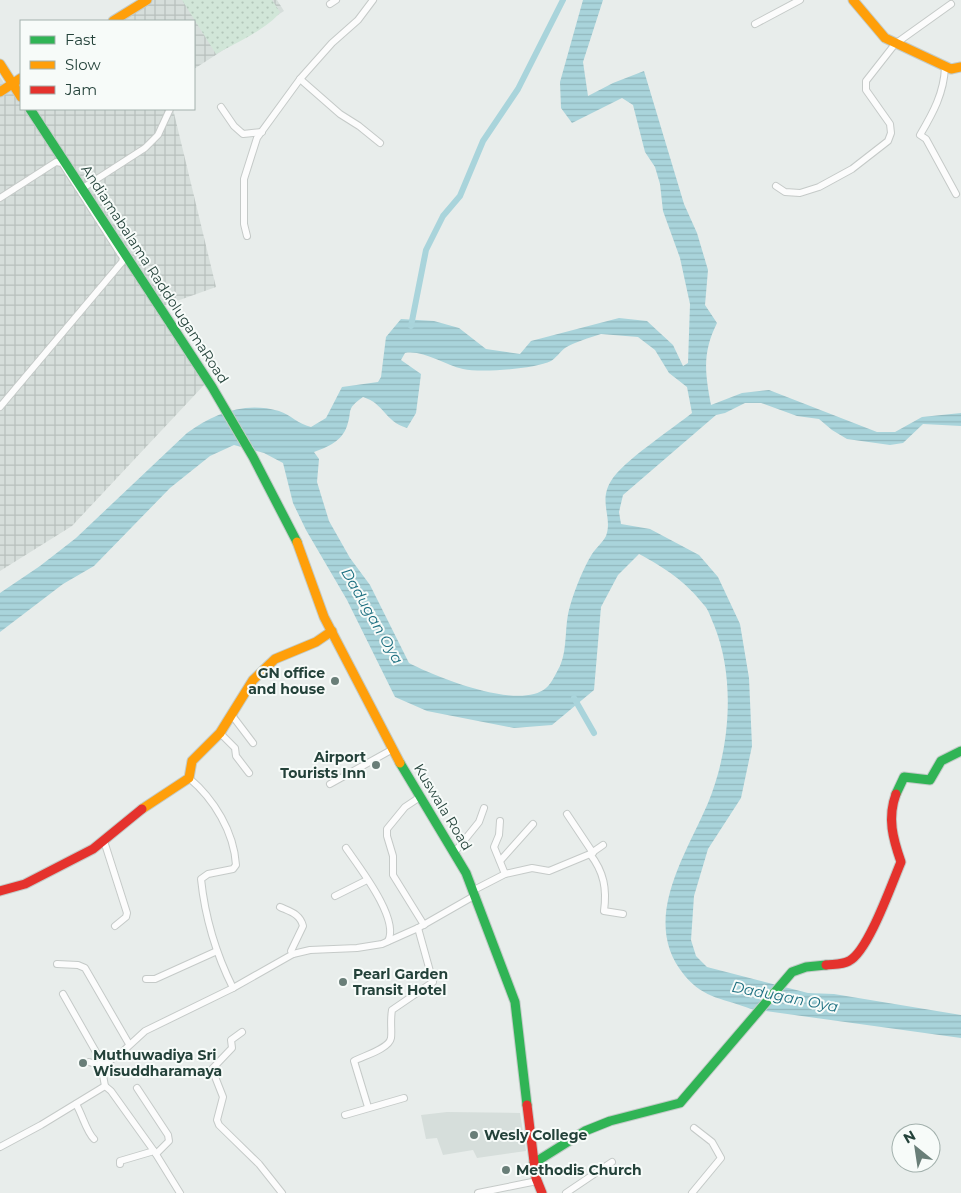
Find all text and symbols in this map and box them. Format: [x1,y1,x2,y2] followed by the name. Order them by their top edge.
[20,20,195,110] legend
[65,30,96,49] text: Fast
[65,55,101,74] text: Slow
[64,80,97,99] text: Jam
[77,161,233,387] street label: Andiamabalama RaddolugamaRoad
[337,564,408,667] water label: Dadugan Oya
[248,664,325,698] place label: GN office and house
[329,675,341,687] marker: GN office and house
[280,748,366,782] place label: Airport Tourists Inn
[370,759,382,771] marker: Airport Tourists Inn
[410,760,476,854] street label: Kuswala Road
[353,965,448,999] place label: Pearl Garden Transit Hotel
[337,976,349,988] marker: Pearl Garden Transit Hotel
[730,977,840,1016] water label: Dadugan Oya
[93,1046,222,1080] place label: Muthuwadiya Sri Wisuddharamaya
[77,1057,89,1069] marker: Muthuwadiya Sri Wisuddharamaya
[891,1123,941,1173] north arrow
[484,1126,587,1144] place label: Wesly College
[900,1126,919,1147] text: N
[468,1129,480,1141] marker: Wesly College
[516,1161,642,1179] place label: Methodis Church
[500,1164,512,1176] marker: Methodis Church

